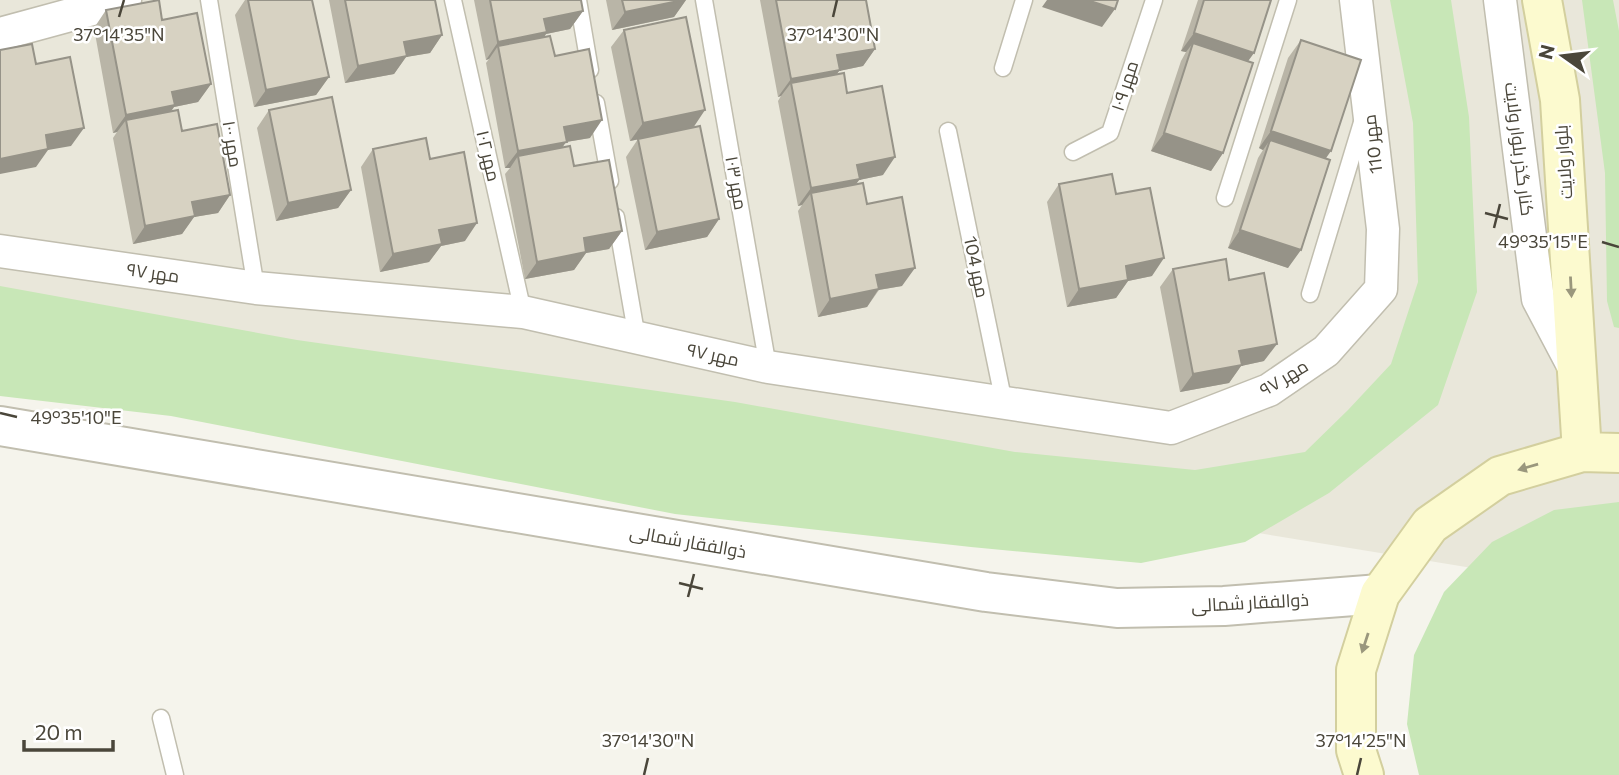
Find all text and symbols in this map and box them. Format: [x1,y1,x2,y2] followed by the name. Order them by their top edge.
[1528,21,1598,91] north arrow
[73,23,165,45] text: 37°14'35"N
[787,23,879,45] text: 37°14'30"N
[1533,42,1559,61] text: N
[1106,58,1143,114] street label: مهر ۱۰۹
[1500,81,1539,217] street label: کنار گذر بلوار ولایت
[1357,113,1388,175] street label: مهر 110
[217,119,248,169] street label: مهر ۱۰۰
[1549,124,1578,200] street label: بلوار ولایت
[471,128,506,184] street label: مهر ۱۰۲
[720,154,753,212] street label: مهر ۱۰۳
[1498,230,1588,252] text: 49°35'15"E
[959,234,994,300] street label: مهر 104
[125,257,181,288] street label: مهر ۹۷
[1566,276,1577,298] one-way arrow
[685,338,741,371] street label: مهر ۹۷
[1255,354,1312,401] street label: مهر ۹۷
[30,406,122,428] text: 49°35'10"E
[1517,462,1539,473] one-way arrow
[628,520,748,563] street label: ذوالفقار شمالی
[1190,588,1309,617] street label: ذوالفقار شمالی
[1359,633,1369,654] one-way arrow
[24,708,114,752] scale bar
[35,719,83,744] text: 20 m
[602,729,694,751] text: 37°14'30"N
[1315,729,1407,751] text: 37°14'25"N

